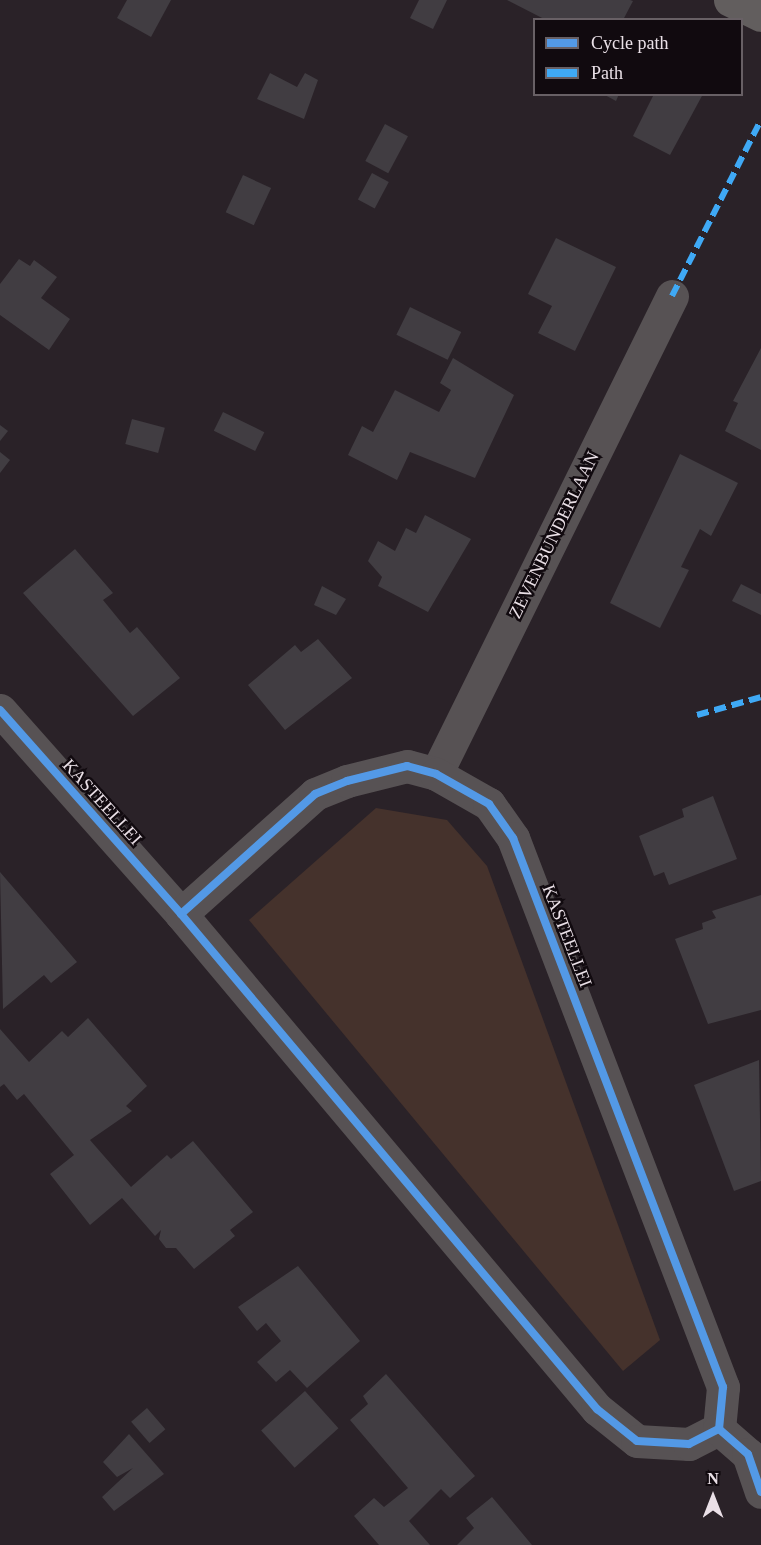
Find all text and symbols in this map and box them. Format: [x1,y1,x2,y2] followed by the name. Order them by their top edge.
[533,18,743,96] legend
[591,33,668,53] text: Cycle path
[591,63,623,83] text: Path
[504,448,604,622] street label: ZEVENBUNDERLAAN
[58,755,146,849] street label: KASTEELLEI
[538,882,596,990] street label: KASTEELLEI
[683,1467,743,1527] north arrow
[707,1470,719,1487] text: N

